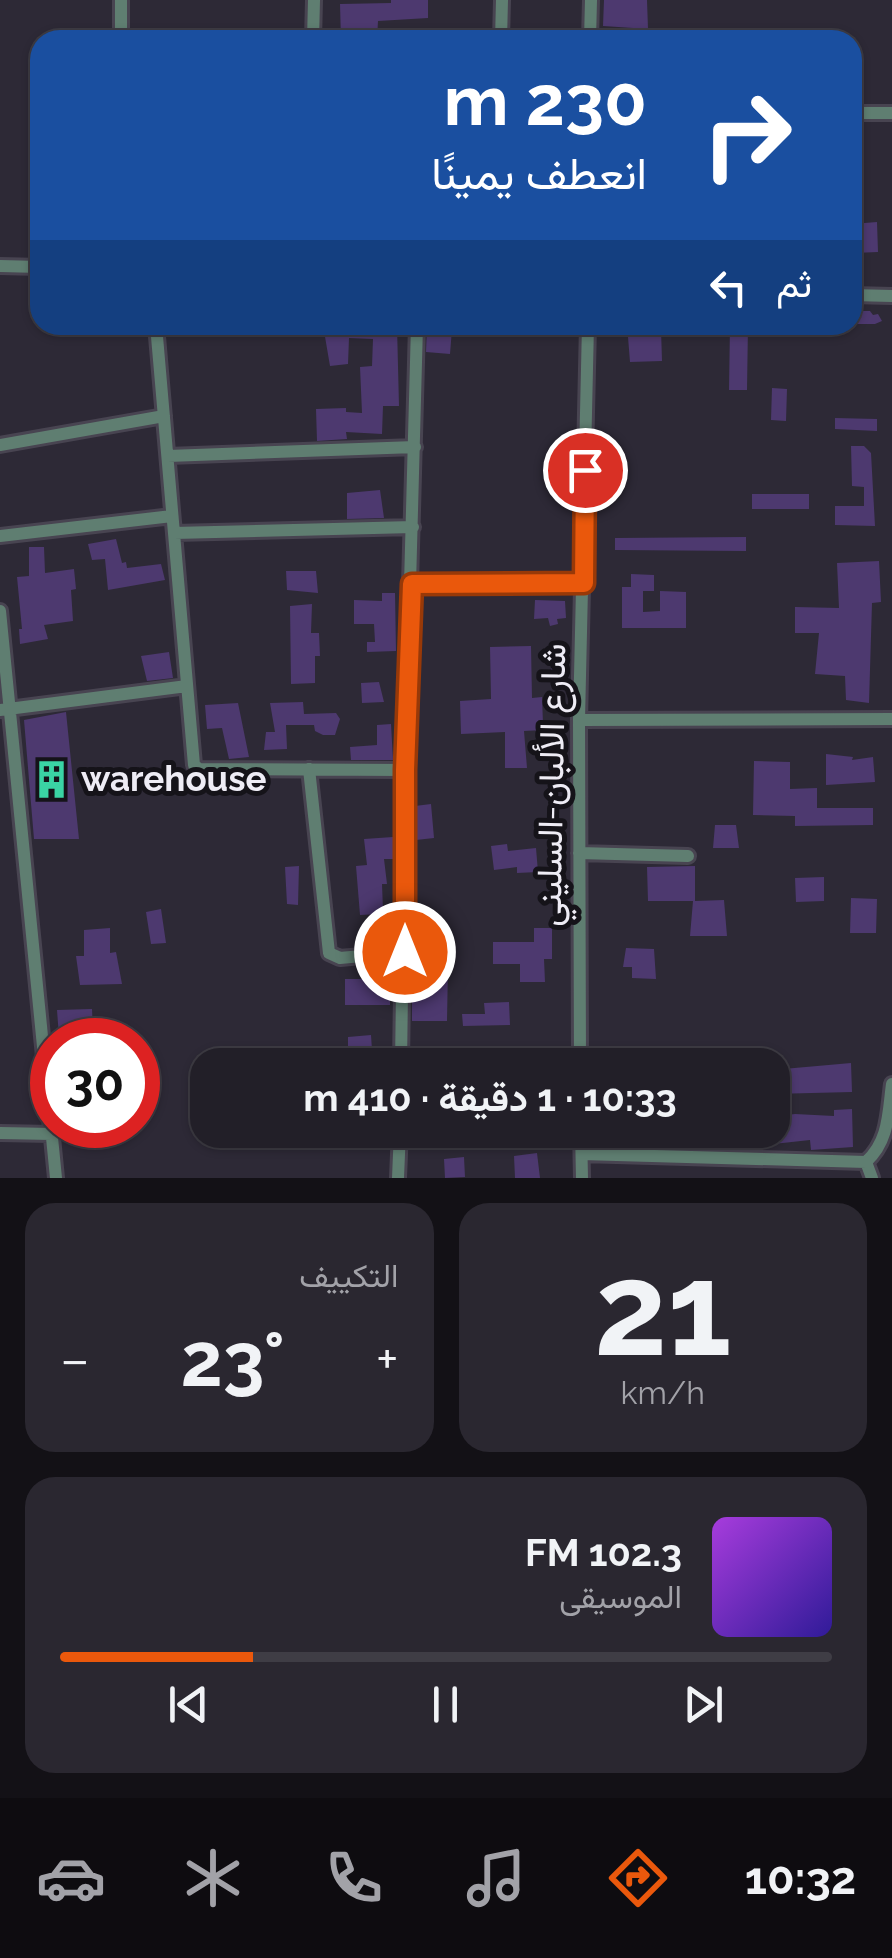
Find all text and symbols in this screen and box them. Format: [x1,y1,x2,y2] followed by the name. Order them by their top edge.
[443,59,647,141] text: 230 m
[682,70,812,200] icon: right
[431,147,647,200] text: انعطف يمينًا
[701,260,756,315] icon: left
[776,261,812,306] text: ثم
[543,428,628,513] pin
[558,443,613,498] icon: arrive
[528,643,582,927] street label: شارع الألبان-السليني
[30,758,72,800] building icon: warehouse
[81,758,267,799] place label: warehouse
[353,900,457,1004] position arrow
[30,1018,160,1148] speed limit sign: 30
[303,1075,677,1120] text: 10:33 · 1 دقيقة · 410 m
[594,1233,732,1385] text: 21
[299,1257,399,1294] text: التكييف
[181,1315,285,1404] text: 23°
[60,1327,90,1392] text: −
[376,1327,399,1392] text: +
[621,1374,705,1411] text: km/h
[525,1530,682,1575] text: 102.3 FM
[559,1578,682,1615] text: الموسيقى
[161,1677,216,1732] icon: previous
[418,1677,473,1732] icon: pause
[676,1677,731,1732] icon: next
[36,1843,106,1913] icon: car
[178,1843,248,1913] icon: climate
[319,1843,389,1913] icon: phone
[461,1843,531,1913] icon: music
[603,1843,673,1913] icon: directions
[745,1852,856,1905] text: 10:32

